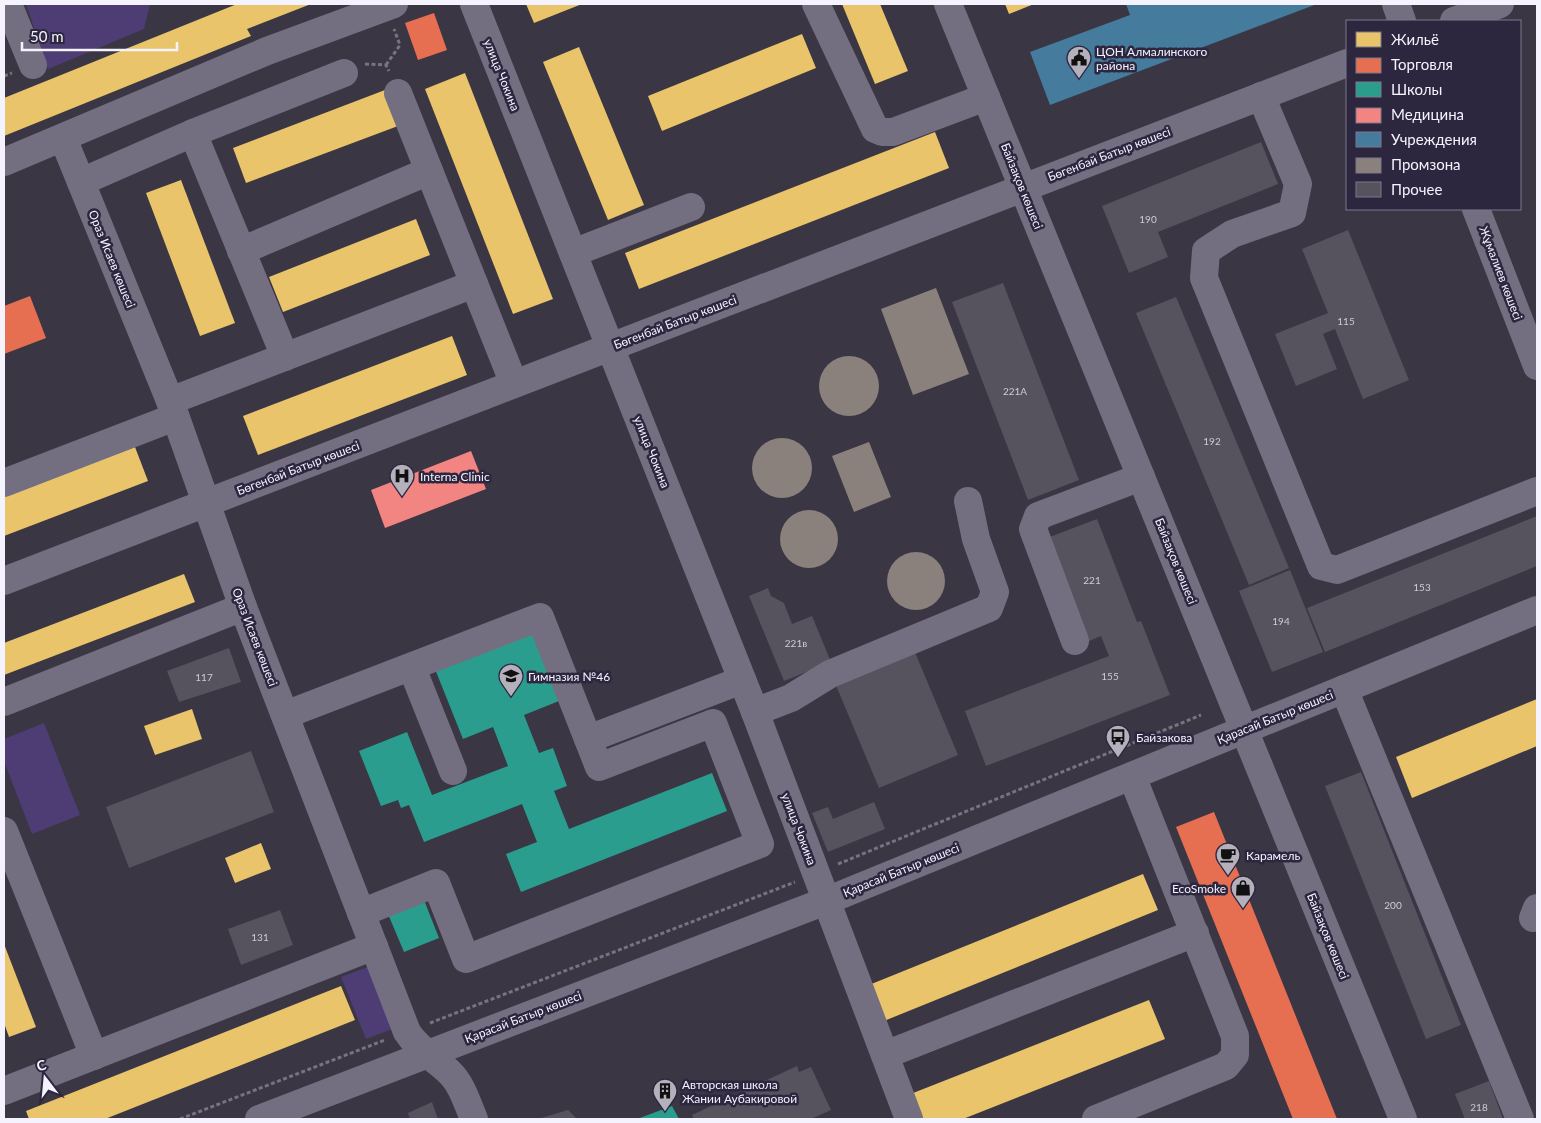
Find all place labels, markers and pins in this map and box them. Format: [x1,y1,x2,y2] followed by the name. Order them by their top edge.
[1096,44,1207,73] place label: ЦОН Алмалинского района
[1066,45,1092,79] public building icon: ЦОН Алмалинского района
[389,463,415,497] hospital icon: Interna Clinic
[420,469,490,484] place label: Interna Clinic
[498,663,524,697] school or university icon: Гимназия №46
[528,669,610,684] place label: Гимназия №46
[1105,724,1131,758] bus stop icon: Байзакова
[1136,730,1192,745] place label: Байзакова
[1215,842,1241,876] cafe icon: Карамель
[1246,848,1300,863] place label: Карамель
[1230,875,1256,909] shop icon: EcoSmoke
[1172,881,1226,896] place label: EcoSmoke
[682,1077,797,1106] place label: Авторская школа Жании Аубакировой
[652,1078,678,1112] building icon: Авторская школа Жании Аубакировой

